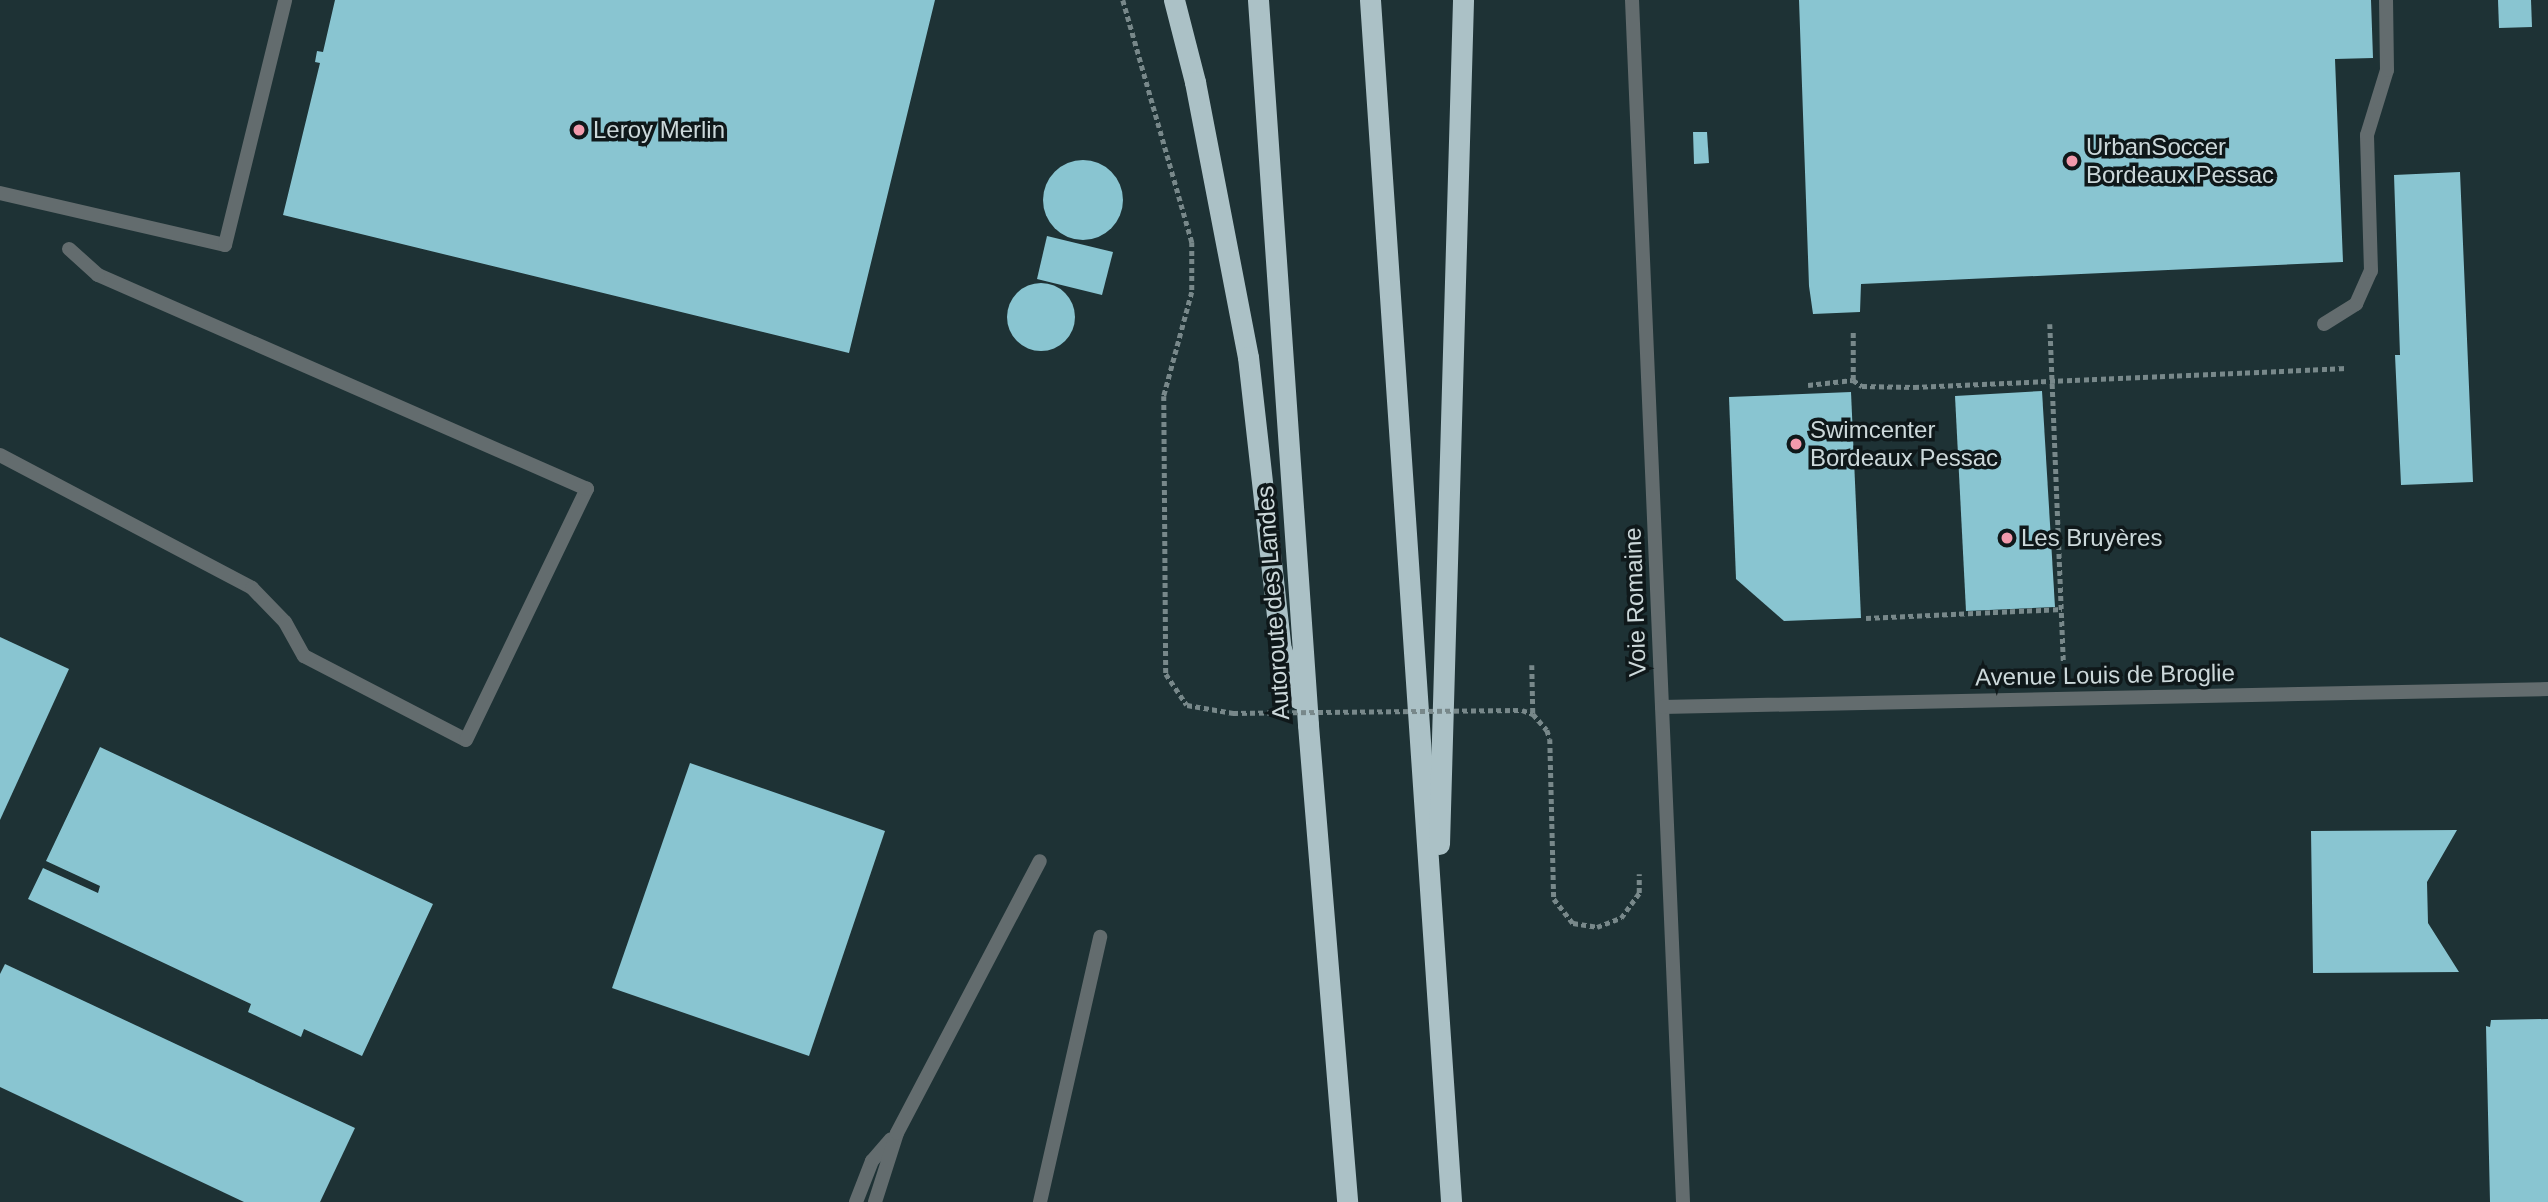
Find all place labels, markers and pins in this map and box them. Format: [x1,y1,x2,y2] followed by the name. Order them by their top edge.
[593,116,725,144] place label: Leroy Merlin
[571,122,587,138] marker: Leroy Merlin
[2086,133,2274,189] place label: UrbanSoccer Bordeaux Pessac
[2064,153,2080,169] marker: UrbanSoccer Bordeaux Pessac
[1810,416,1998,472] place label: Swimcenter Bordeaux Pessac
[1788,436,1804,452] marker: Swimcenter Bordeaux Pessac
[2021,524,2162,552] place label: Les Bruyères
[1999,530,2015,546] marker: Les Bruyères

